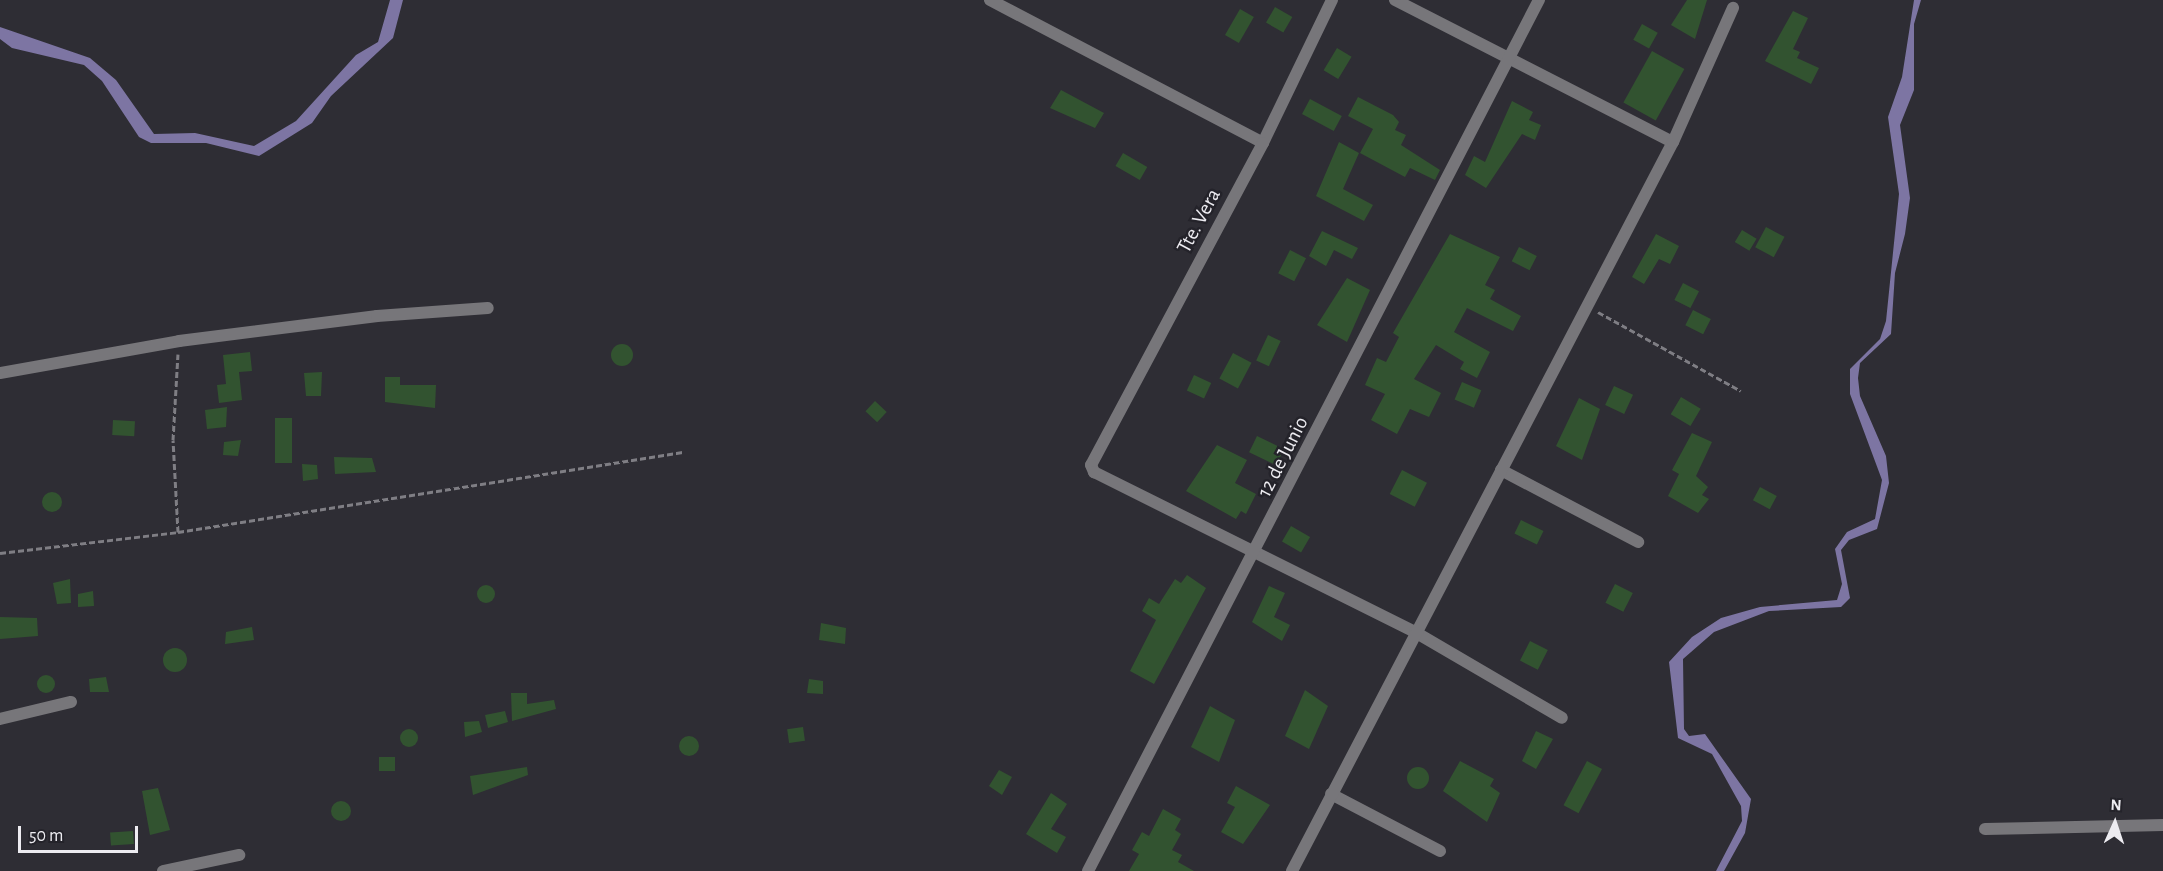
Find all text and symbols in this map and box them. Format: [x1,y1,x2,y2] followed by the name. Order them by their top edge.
[1172,184,1226,258] street label: Tte. Vera
[1252,412,1314,502] street label: 12 de Junio
[2085,793,2145,853] north arrow
[2110,797,2122,813] text: N
[21,814,141,852] scale bar
[29,827,63,845] text: 50 m

